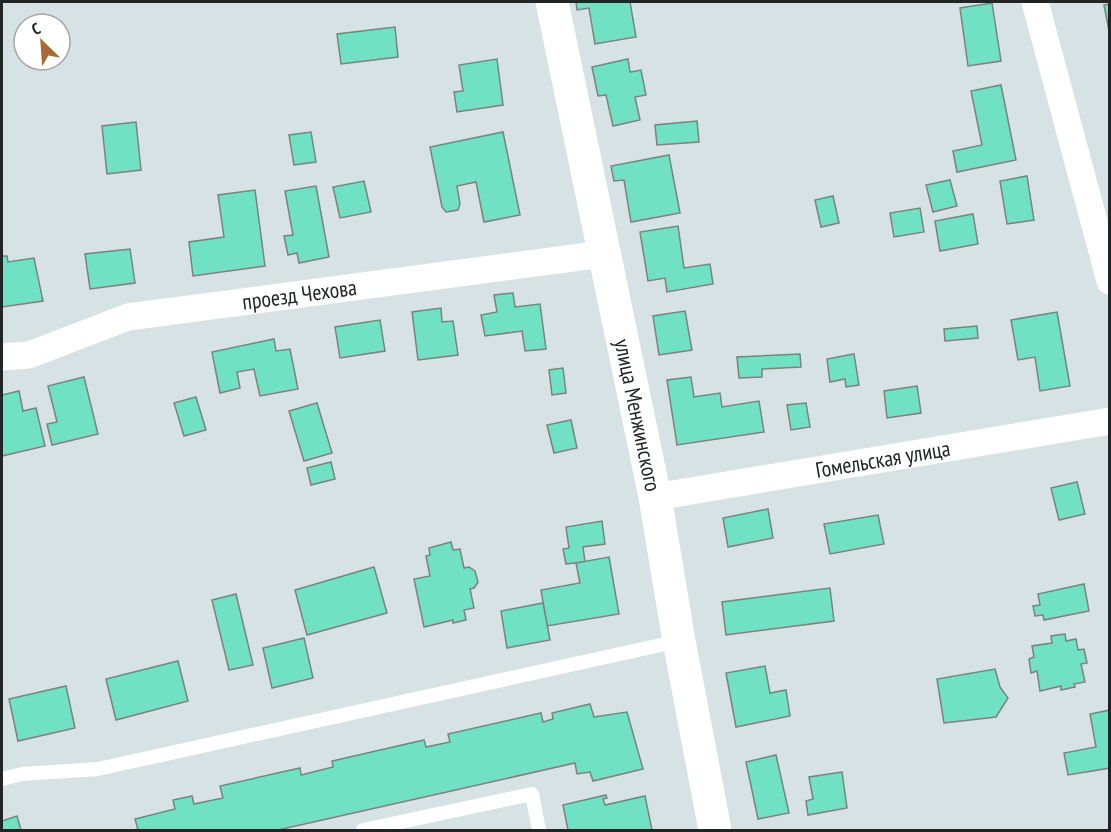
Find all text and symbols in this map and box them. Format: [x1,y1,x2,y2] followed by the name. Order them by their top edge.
[12,12,72,72] north arrow
[28,18,44,39] text: С
[240,273,358,316] street label: проезд Чехова
[608,336,667,494] street label: улица Менжинского
[813,434,952,484] street label: Гомельская улица

